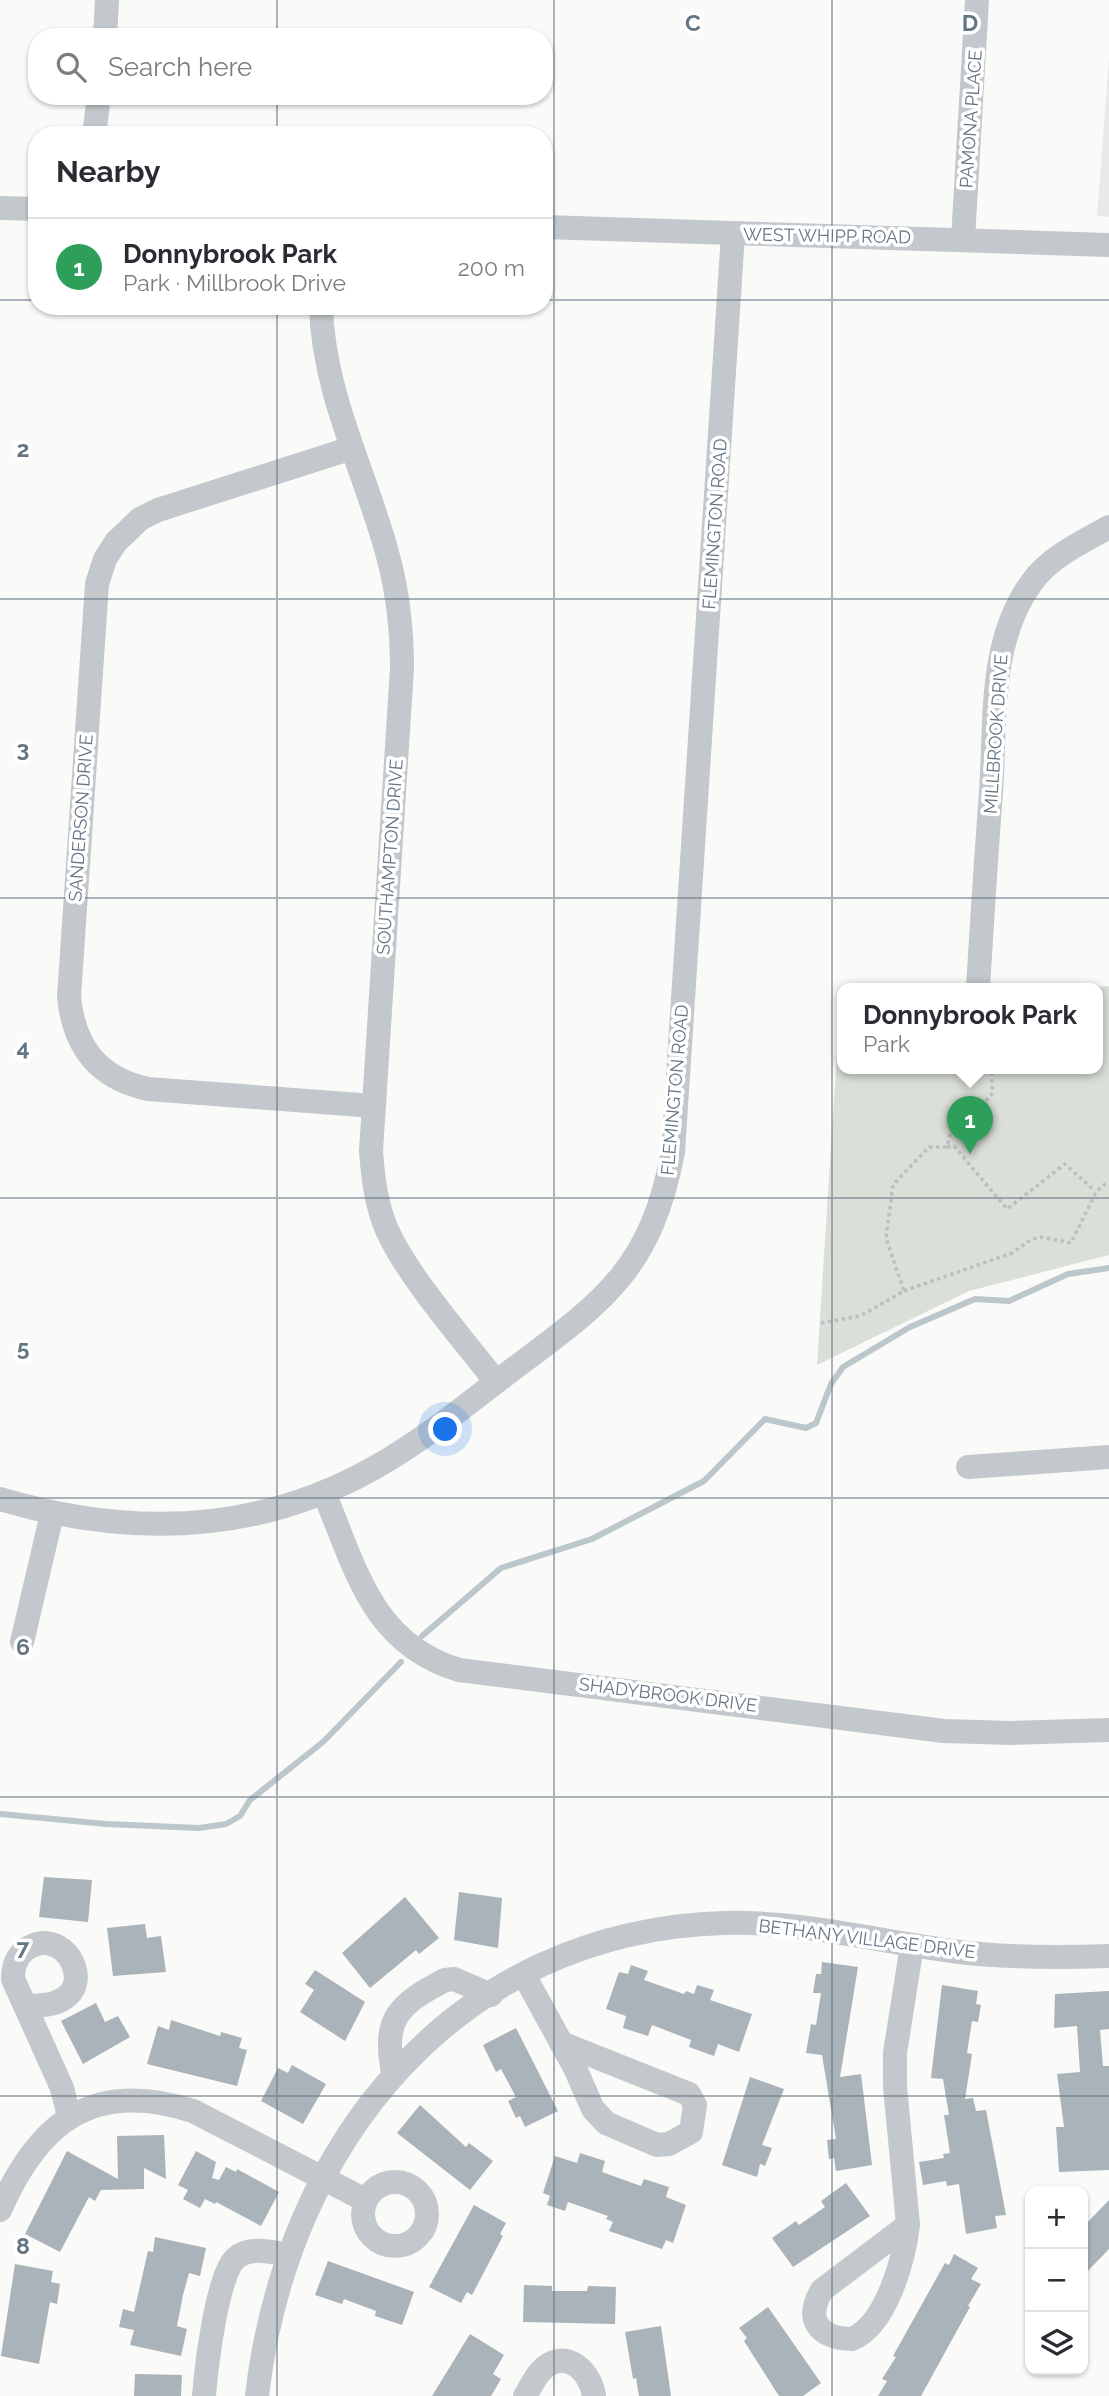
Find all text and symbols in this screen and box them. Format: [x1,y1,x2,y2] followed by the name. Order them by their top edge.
[685,9,701,36] text: C
[962,9,978,36] text: D
[28,28,553,105] search box
[52,48,90,86] icon: search
[955,49,986,189] street label: PAMONA PLACE
[108,52,252,82] text: Search here
[56,154,160,189] text: Nearby
[743,224,911,247] street label: WEST WHIPP ROAD
[123,239,337,269] text: Donnybrook Park
[73,254,85,281] text: 1
[458,254,525,281] text: 200 m
[123,269,346,296] text: Park · Millbrook Drive
[17,435,29,462] text: 2
[698,438,731,610] street label: FLEMINGTON ROAD
[979,653,1012,815] street label: MILLBROOK DRIVE
[64,734,97,902] street label: SANDERSON DRIVE
[17,735,29,762] text: 3
[372,758,407,956] street label: SOUTHAMPTON DRIVE
[837,983,1103,1074] popup
[863,1000,1077,1030] text: Donnybrook Park
[657,1004,692,1176] street label: FLEMINGTON ROAD
[863,1030,910,1057] text: Park
[16,1034,30,1061] text: 4
[947,1096,993,1154] pin: 1
[17,1334,30,1361] text: 5
[428,1412,462,1446] your location
[16,1633,30,1660] text: 6
[578,1673,758,1716] street label: SHADYBROOK DRIVE
[757,1915,977,1962] street label: BETHANY VILLAGE DRIVE
[17,1933,30,1960] text: 7
[1025,2186,1088,2375] map controls
[1025,2186,1088,2249] button: +
[16,2232,30,2259] text: 8
[1025,2249,1088,2312] button: −
[1025,2312,1088,2375] button: layers

